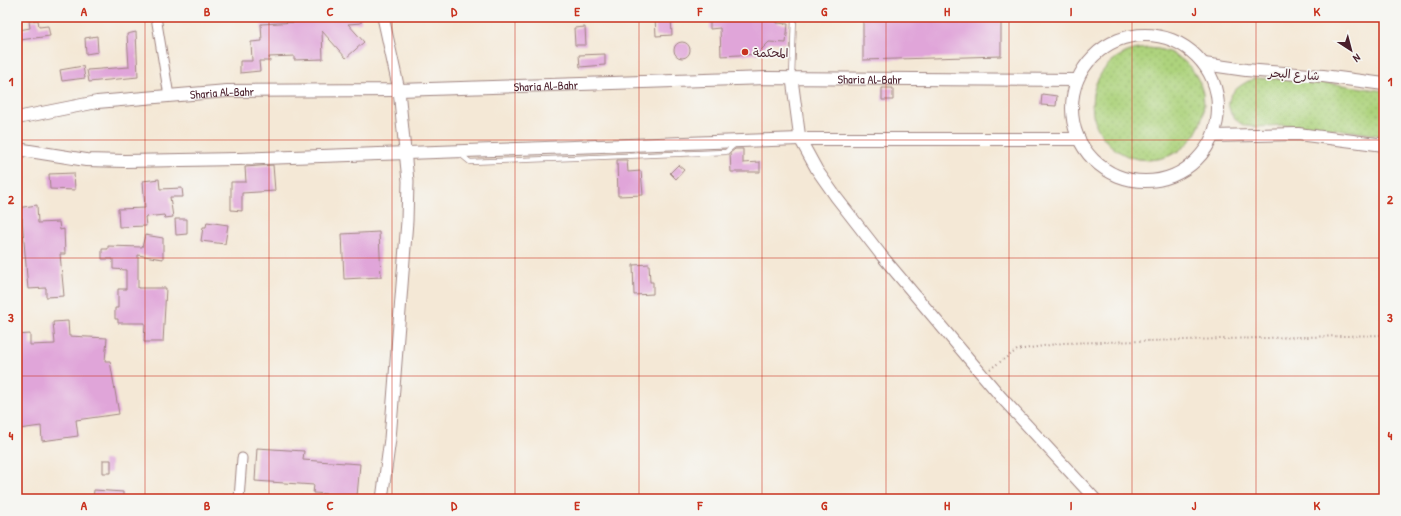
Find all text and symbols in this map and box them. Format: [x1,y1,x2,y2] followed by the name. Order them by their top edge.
[81,2,88,20] text: A
[204,2,211,20] text: B
[326,2,334,20] text: C
[451,2,458,20] text: D
[574,2,580,20] text: E
[697,2,704,20] text: F
[821,2,828,20] text: G
[944,2,950,20] text: H
[1069,2,1073,20] text: I
[1192,2,1197,20] text: J
[1314,2,1321,20] text: K
[1331,30,1371,70] north arrow
[753,44,789,61] place label: المحكمة
[740,47,750,57] marker: المحكمة
[1350,51,1363,66] text: N
[1267,64,1320,85] street label: شارع البحر
[837,70,902,87] street label: Sharia Al-Bahr
[9,72,14,90] text: 1
[1388,72,1393,90] text: 1
[513,76,579,95] street label: Sharia Al-Bahr
[189,82,255,103] street label: Sharia Al-Bahr
[8,190,15,208] text: 2
[1387,190,1394,208] text: 2
[8,308,14,326] text: 3
[1387,308,1393,326] text: 3
[9,426,14,444] text: 4
[1388,426,1393,444] text: 4
[81,496,88,514] text: A
[204,496,211,514] text: B
[326,496,334,514] text: C
[451,496,458,514] text: D
[574,496,580,514] text: E
[697,496,704,514] text: F
[821,496,828,514] text: G
[944,496,950,514] text: H
[1069,496,1073,514] text: I
[1192,496,1197,514] text: J
[1314,496,1321,514] text: K

